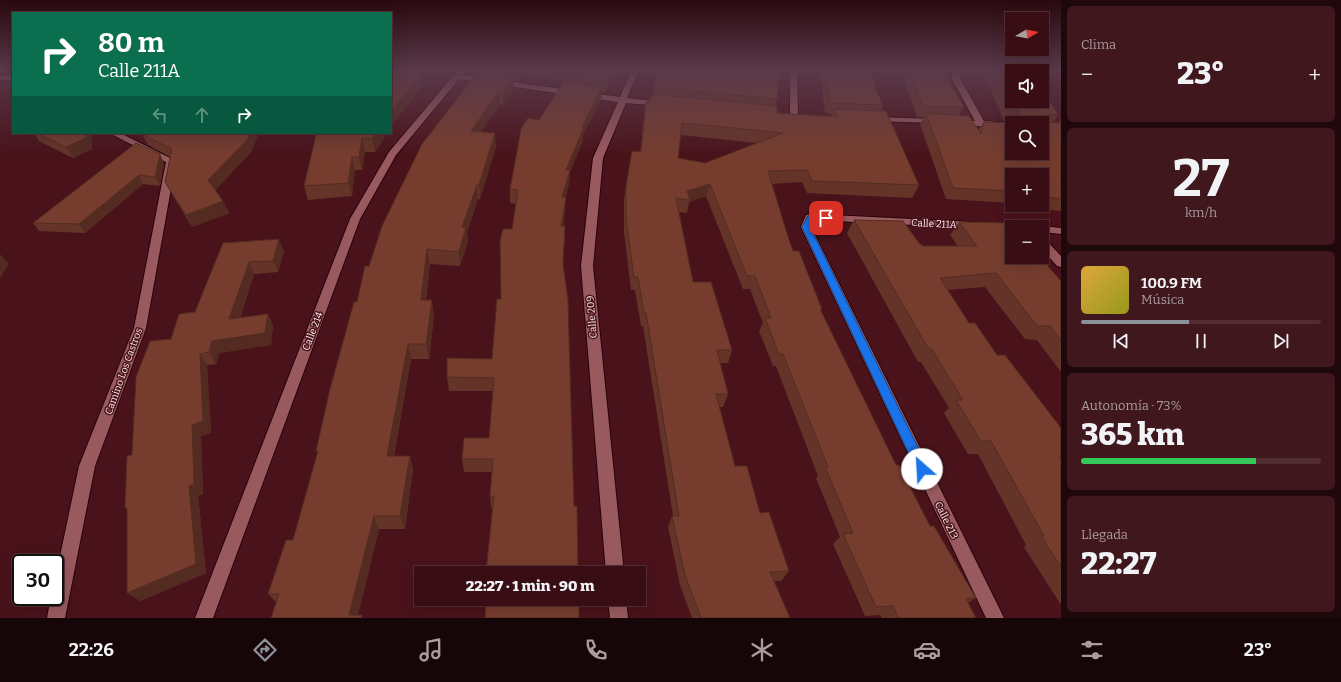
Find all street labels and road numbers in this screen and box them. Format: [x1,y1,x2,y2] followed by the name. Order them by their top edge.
[911,217,958,231] street label: Calle 211A
[584,295,600,339] street label: Calle 209
[300,310,326,352] street label: Calle 214
[103,326,145,416] street label: Camino Los Castros
[932,500,960,541] street label: Calle 213

